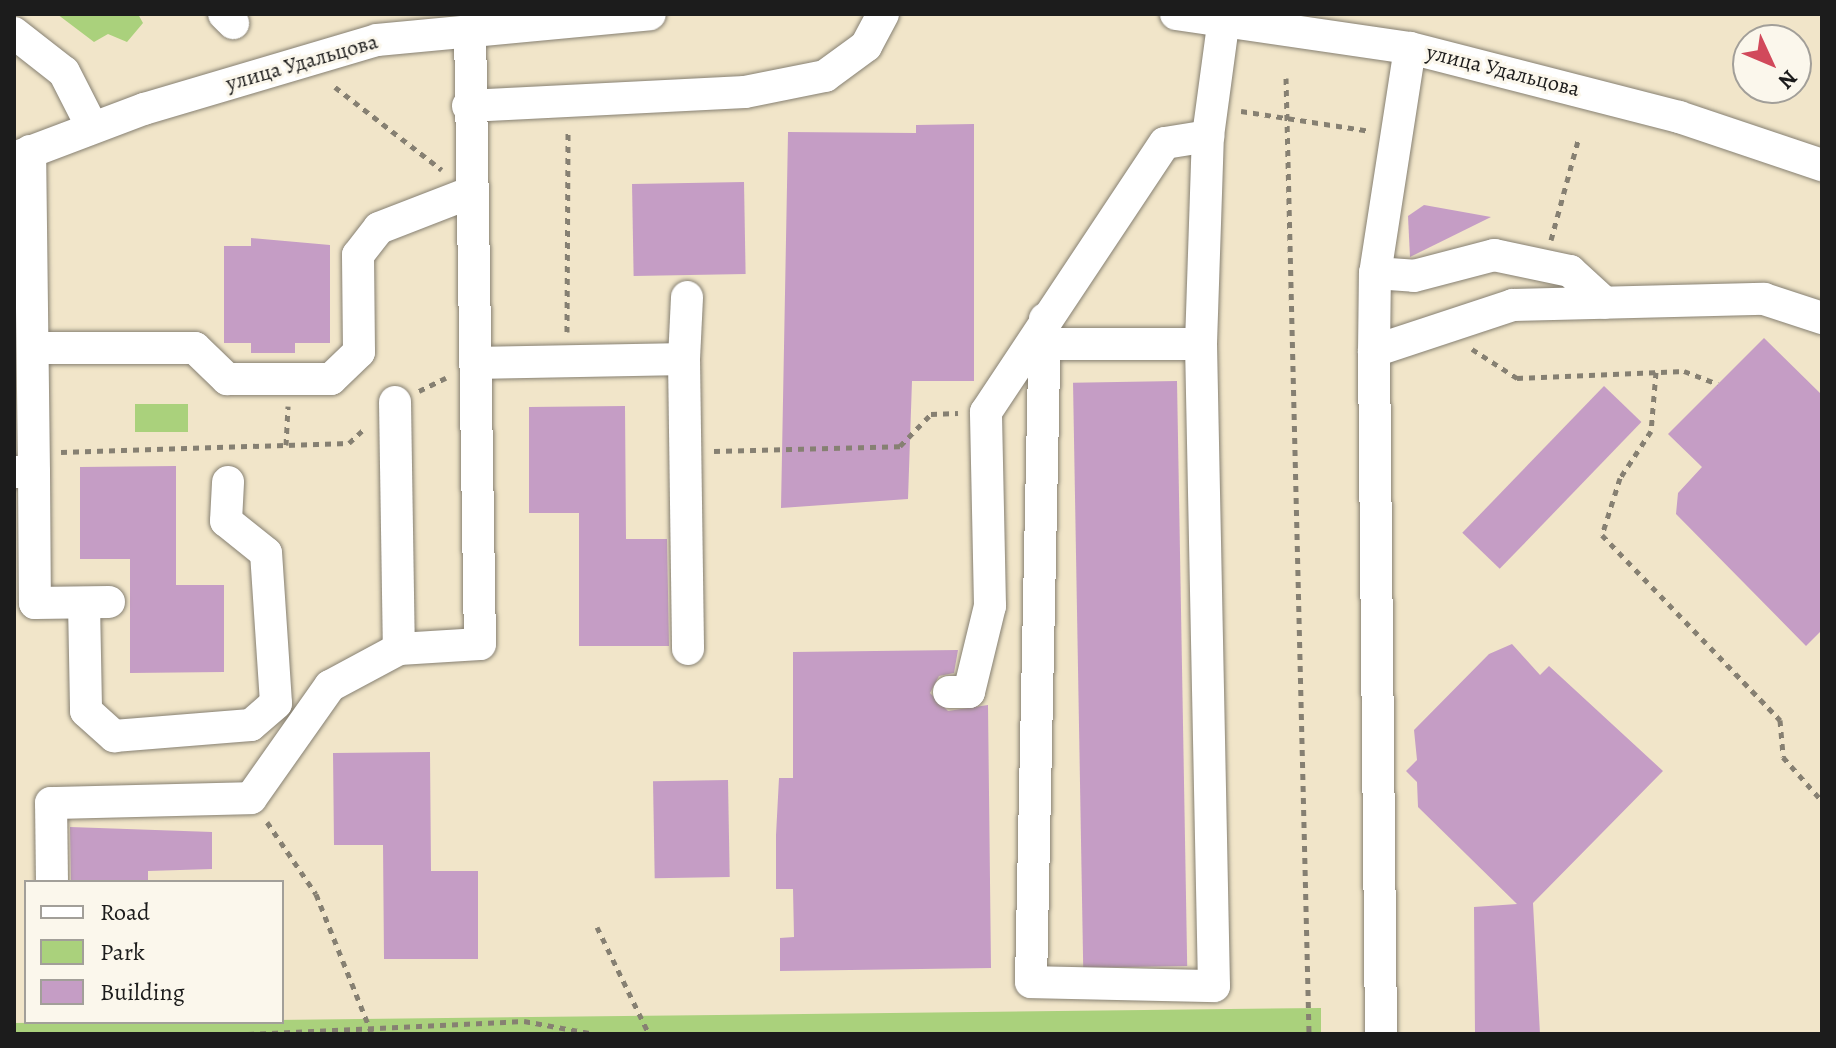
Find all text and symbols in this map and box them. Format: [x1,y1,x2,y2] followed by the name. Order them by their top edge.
[1732,24,1812,104] north arrow
[223,29,381,97] street label: улица Удальцова
[1424,39,1582,103] street label: улица Удальцова
[1771,63,1804,95] text: N
[24,880,284,1024] legend
[100,896,150,928] text: Road
[100,936,145,968] text: Park
[100,976,185,1008] text: Building

